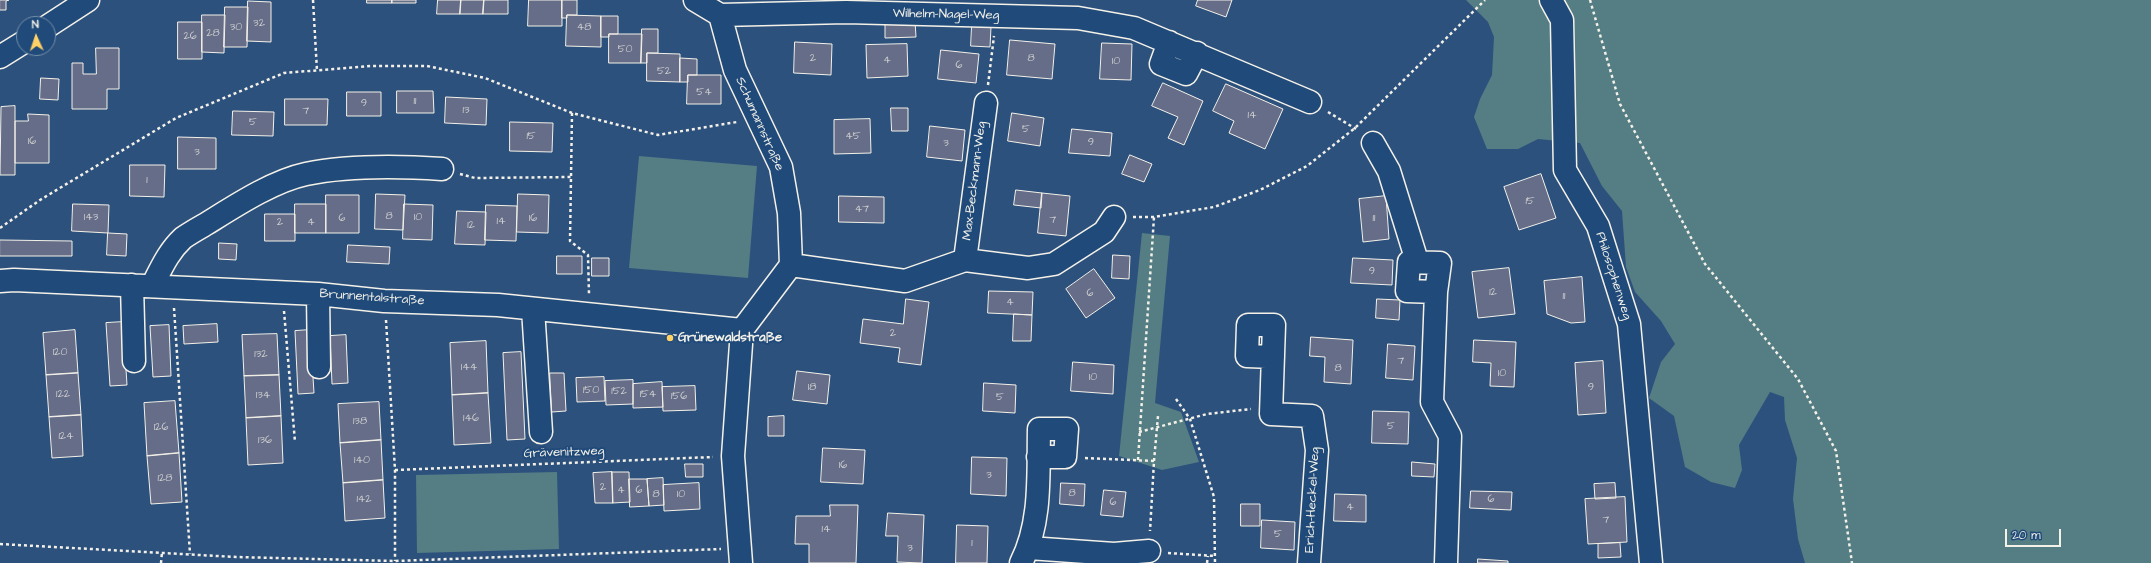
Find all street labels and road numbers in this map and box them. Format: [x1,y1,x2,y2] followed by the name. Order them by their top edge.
[893,6,999,24] street label: Wilhelm-Nagel-Weg
[731,75,787,173] street label: Schumannstraße
[960,121,990,241] street label: Max-Beckmann-Weg
[1591,230,1635,322] street label: Philosophenweg
[319,287,425,309] street label: Brunnentalstraße
[523,444,605,462] street label: Grävenitzweg
[1302,447,1324,553] street label: Erich-Heckel-Weg

